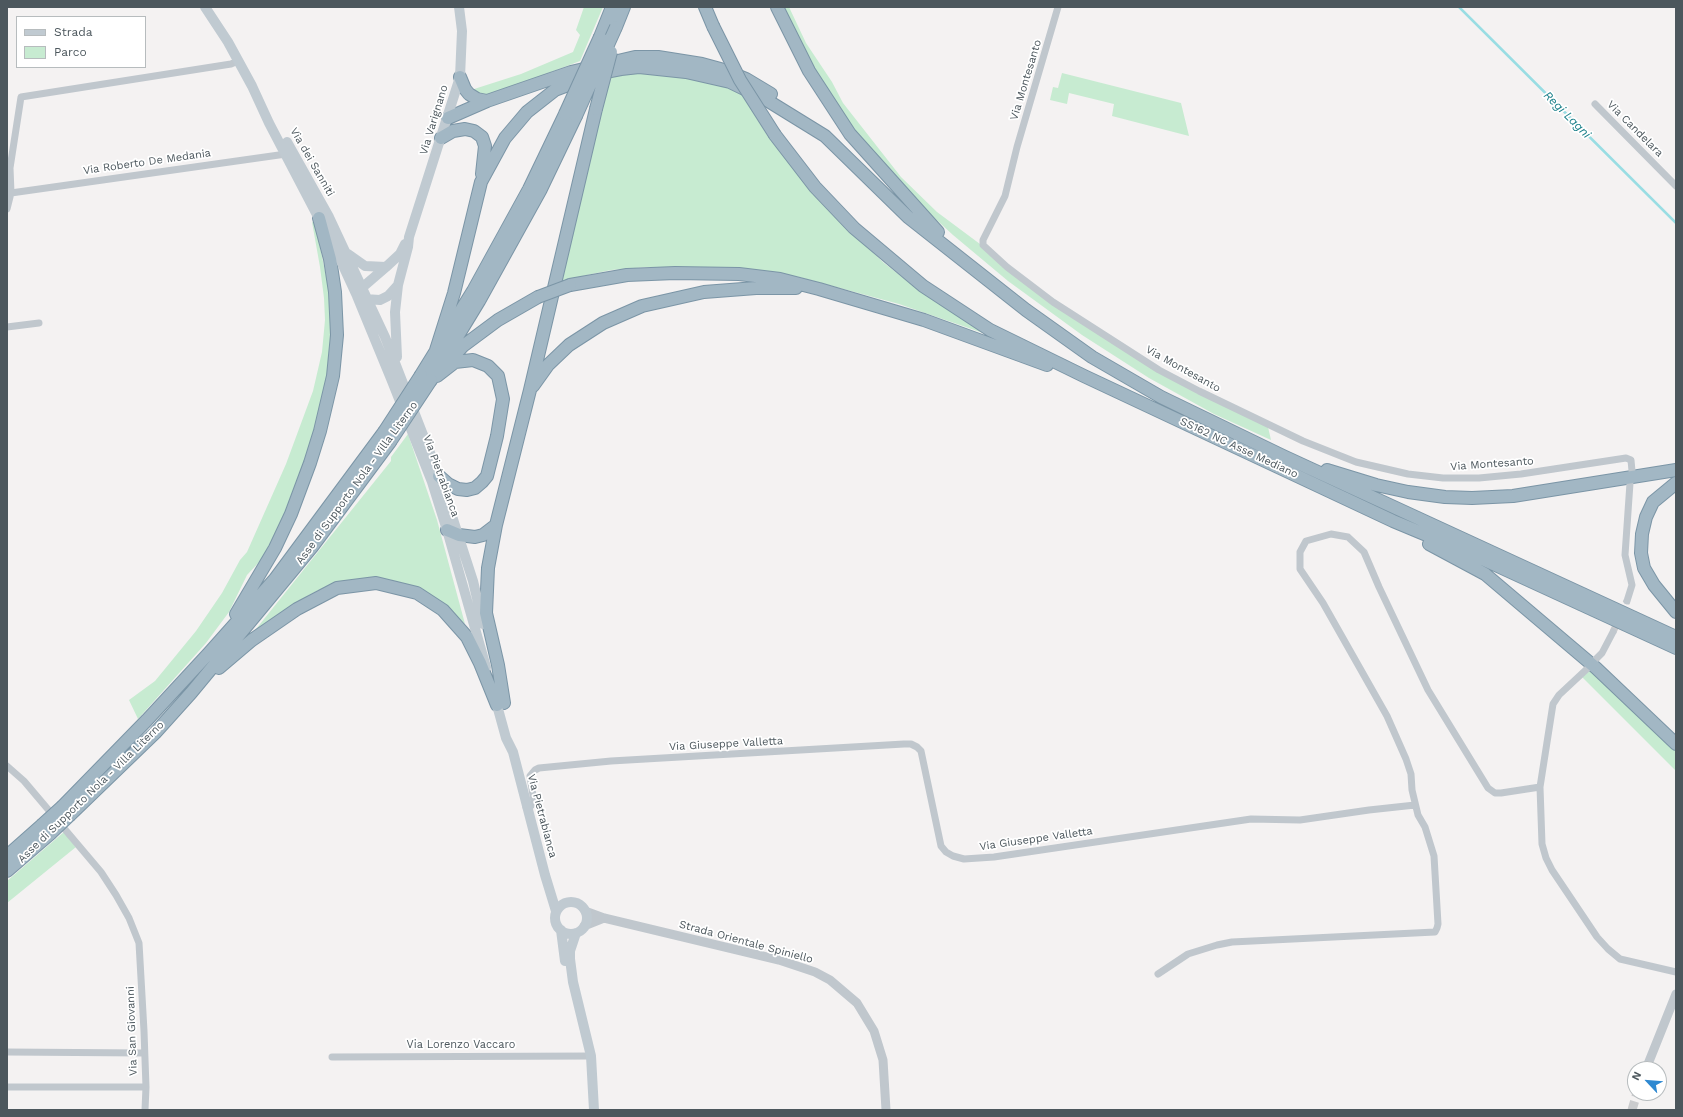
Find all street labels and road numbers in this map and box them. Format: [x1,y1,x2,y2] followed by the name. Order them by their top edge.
[1007,38,1045,122] street label: Via Montesanto
[417,83,451,157] street label: Via Varignano
[1604,98,1666,160] street label: Via Candelara
[287,125,337,199] street label: Via dei Sanniti
[82,146,212,178] street label: Via Roberto De Medania
[1143,343,1223,395] street label: Via Montesanto
[293,399,421,567] street label: Asse di Supporto Nola - Villa Literno
[1178,415,1300,481] street label: SS162 NC Asse Mediano
[420,433,462,519] street label: Via Pietrabianca
[1450,455,1534,473] street label: Via Montesanto
[15,718,167,866] street label: Asse di Supporto Nola - Villa Literno
[669,734,783,754] street label: Via Giuseppe Valletta
[524,773,560,859] street label: Via Pietrabianca
[979,825,1093,853] street label: Via Giuseppe Valletta
[678,918,814,966] street label: Strada Orientale Spiniello
[124,986,140,1076] street label: Via San Giovanni
[407,1038,515,1052] street label: Via Lorenzo Vaccaro

